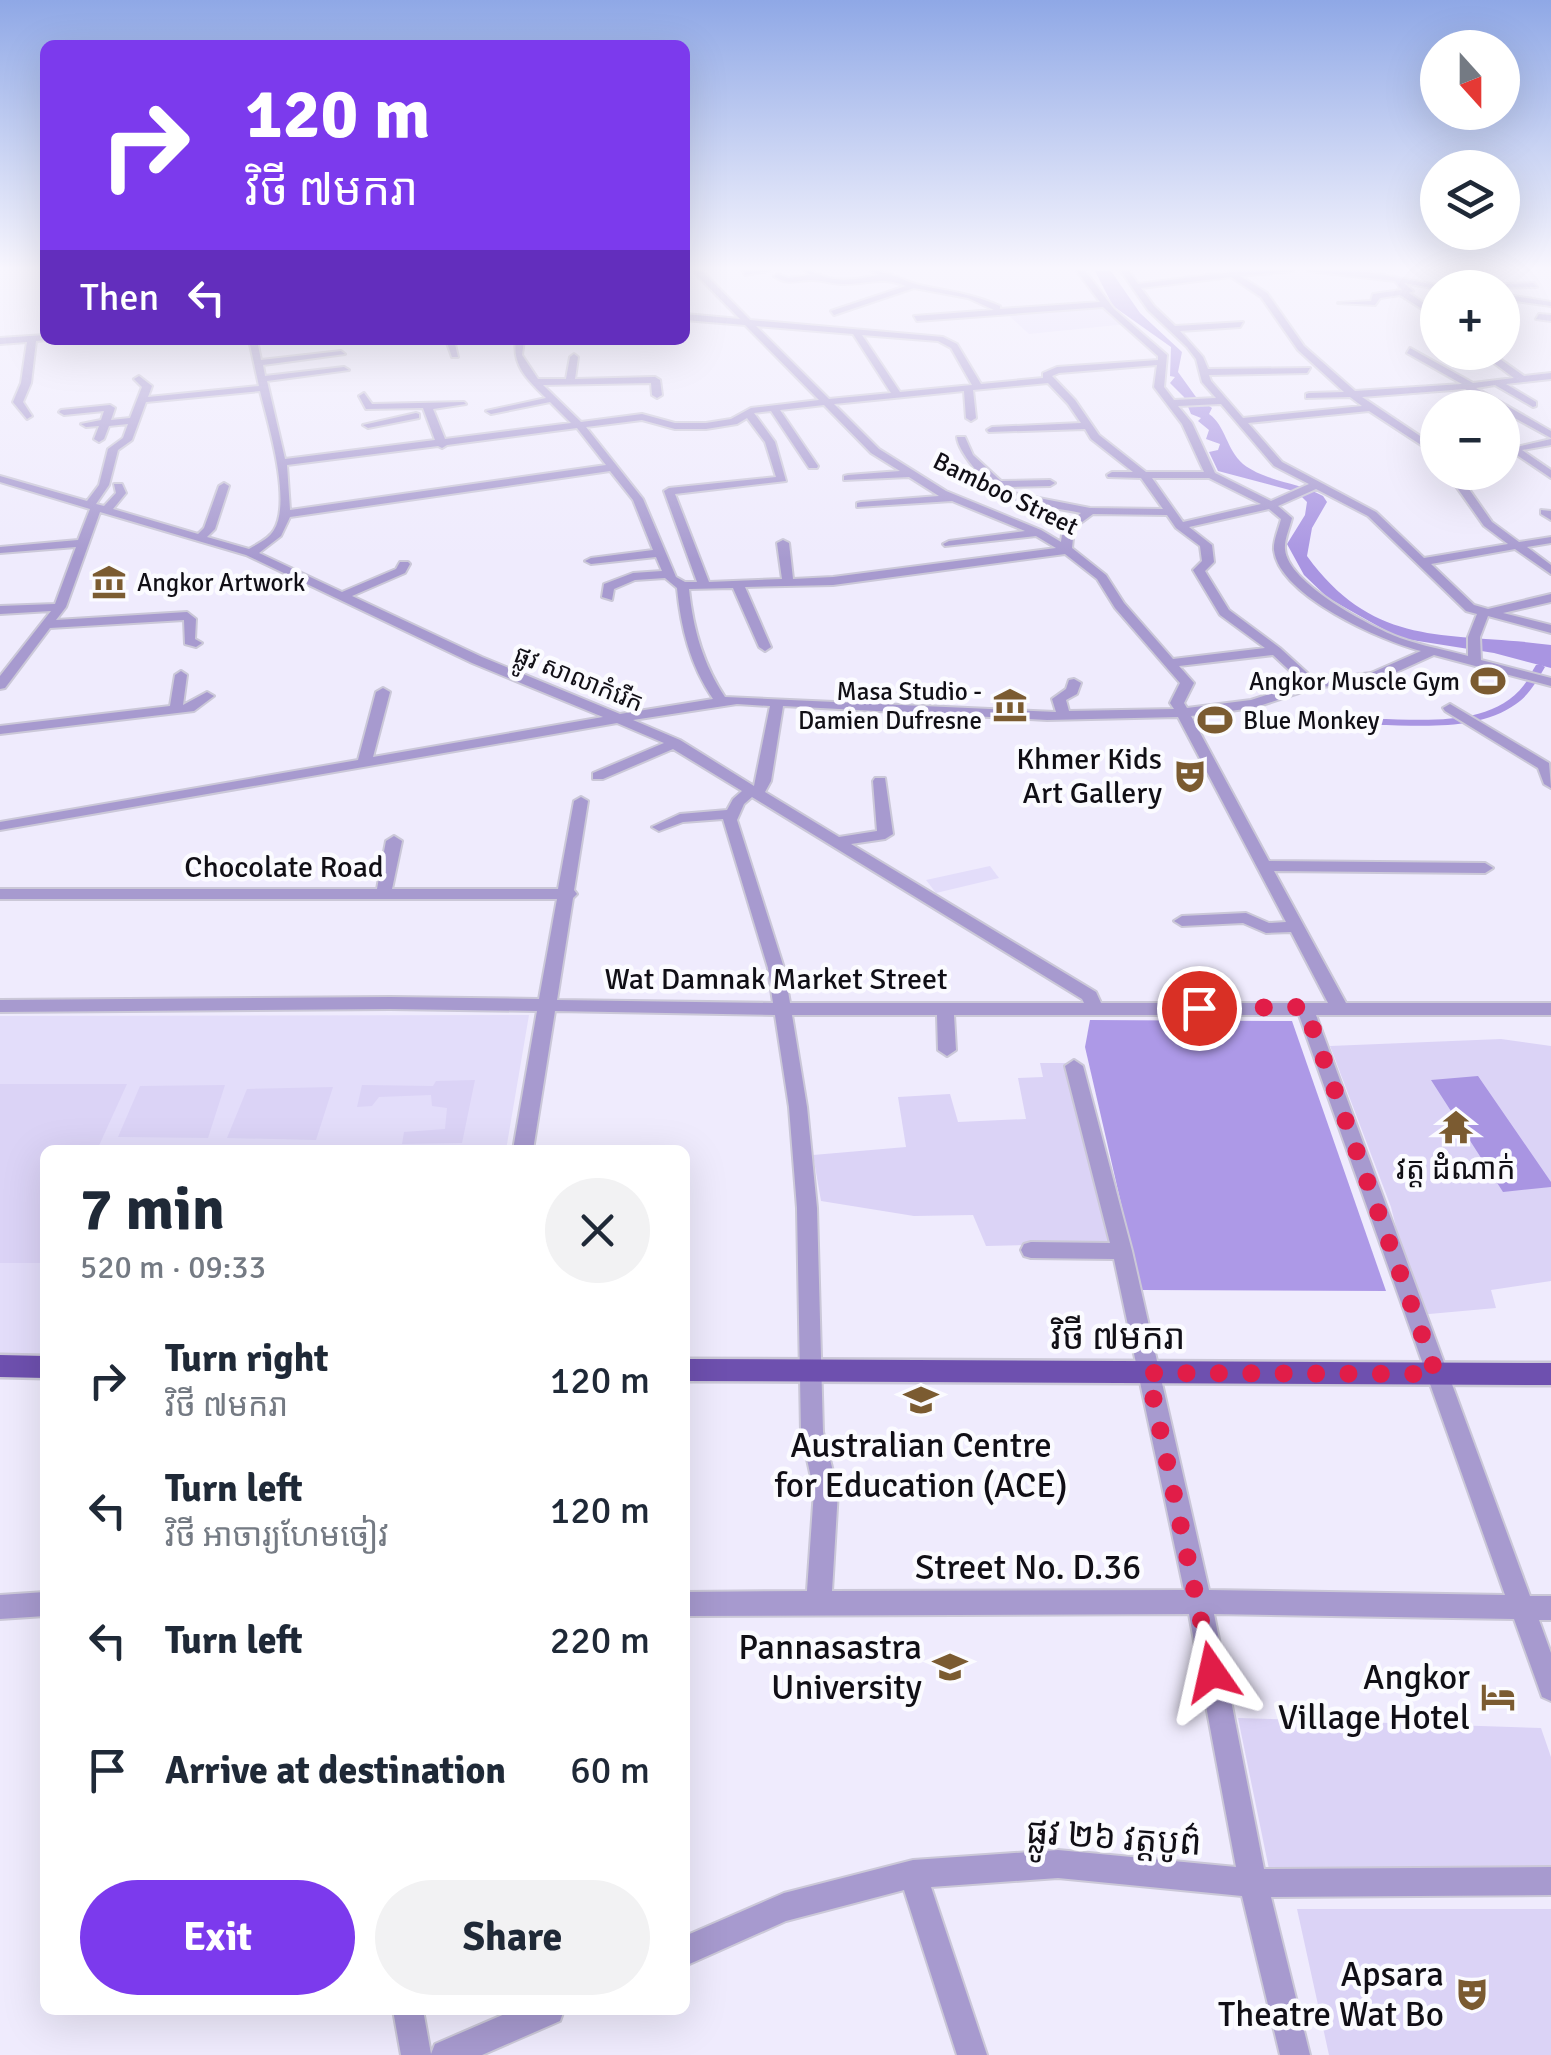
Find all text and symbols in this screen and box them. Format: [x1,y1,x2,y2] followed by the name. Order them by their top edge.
[1420,30,1520,130] north arrow
[1420,30,1520,490] map controls
[245,71,430,157] text: 120 m
[80,80,210,210] icon: right
[1420,150,1520,250] button: layers
[245,163,418,218] text: វិថី ៧មករា
[179,270,234,325] icon: left
[1420,270,1520,370] button: +
[80,274,159,321] text: Then
[1420,390,1520,490] button: −
[928,445,1084,542] street label: Bamboo Street
[90,563,128,601] museum icon: Angkor Artwork
[137,567,306,598] place label: Angkor Artwork
[507,639,648,725] street label: ផ្លូវ សាលាកំរើក
[1469,662,1507,700] sports icon: Angkor Muscle Gym
[1249,666,1460,697] place label: Angkor Muscle Gym
[798,676,982,736] place label: Masa Studio - Damien Dufresne
[991,686,1029,724] museum icon: Masa Studio - Damien Dufresne
[1196,701,1234,739] sports icon: Blue Monkey
[1243,705,1380,736] place label: Blue Monkey
[1016,741,1162,812] place label: Khmer Kids Art Gallery
[1171,757,1209,795] theatre icon: Khmer Kids Art Gallery
[184,849,384,886] street label: Chocolate Road
[604,961,948,998] street label: Wat Damnak Market Street
[1157,966,1242,1051] pin
[1172,981,1227,1036] icon: arrive
[1437,1108,1475,1146] temple icon: វត្ត ដំំណាក់
[1396,1151,1516,1188] place label: វត្ត ដំំណាក់
[80,1173,225,1247] text: 7 min
[545,1178,650,1283] button: close
[80,1248,266,1287] text: 520 m · 09:33
[1050,1315,1185,1359] street label: វិថី ៧មករា
[165,1335,329,1382] text: Turn right
[80,1353,135,1408] icon: right
[550,1357,650,1404] text: 120 m
[902,1381,940,1419] school or university icon: Australian Centre for Education (ACE)
[165,1386,288,1425] text: វិថី ៧មករា
[774,1424,1068,1507] place label: Australian Centre for Education (ACE)
[165,1465,303,1512] text: Turn left
[80,1483,135,1538] icon: left
[550,1487,650,1534] text: 120 m
[165,1516,389,1555] text: វិថី អាចារ្យហែមចៀវ
[915,1546,1141,1589] street label: Street No. D.36
[80,1613,135,1668] icon: left
[165,1617,303,1664] text: Turn left
[550,1617,650,1664] text: 220 m
[1160,1620,1264,1724] position arrow
[738,1626,922,1709] place label: Pannasastra University
[931,1648,969,1686] school or university icon: Pannasastra University
[1278,1656,1470,1739] place label: Angkor Village Hotel
[1479,1678,1517,1716] hotel icon: Angkor Village Hotel
[80,1743,135,1798] icon: arrive
[165,1747,506,1794] text: Arrive at destination
[570,1747,650,1794] text: 60 m
[1024,1810,1203,1874] street label: ផ្លូវ ២៦ វត្តបូព៌
[80,1880,355,1995] button: Exit
[375,1880,650,1995] button: Share
[1218,1953,1444,2036] place label: Apsara Theatre Wat Bo
[1453,1975,1491,2013] theatre icon: Apsara Theatre Wat Bo

